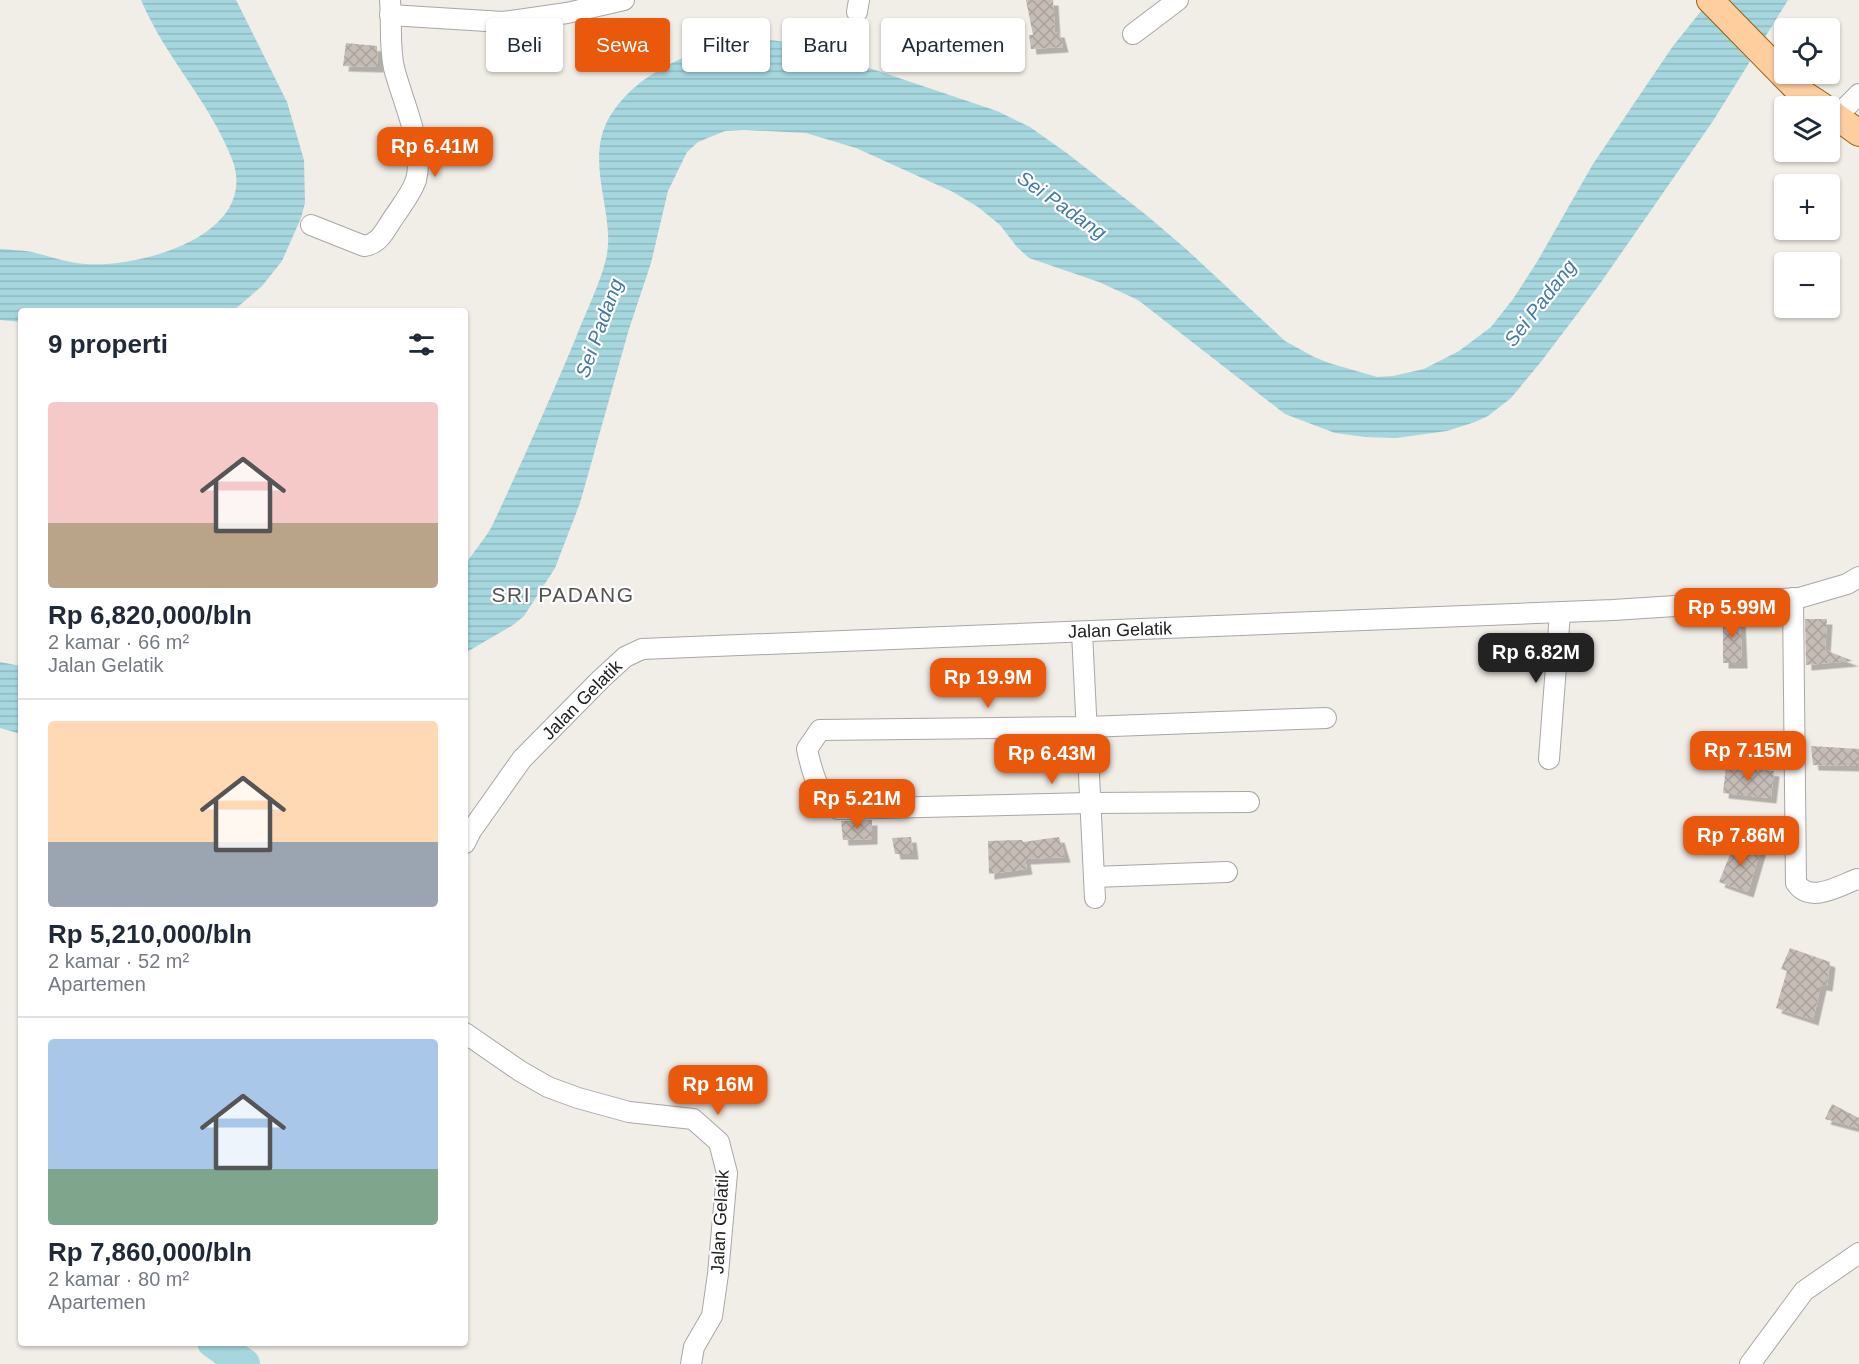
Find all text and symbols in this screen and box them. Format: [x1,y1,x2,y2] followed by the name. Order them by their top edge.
[486,18,563,72] chip: Beli
[575,18,670,72] chip: Sewa
[682,18,770,72] chip: Filter
[782,18,869,72] chip: Baru
[881,18,1025,72] chip: Apartemen
[1774,18,1840,318] map controls
[1774,18,1840,84] button: locate
[1774,96,1840,162] button: layers
[373,127,497,178] pin: Rp 6.41M
[391,135,479,157] text: Rp 6.41M
[1013,166,1111,244] water label: Sei Padang
[1774,174,1840,240] button: +
[1774,252,1840,318] button: −
[1499,255,1581,351] water label: Sei Padang
[571,276,627,380] water label: Sei Padang
[405,328,438,361] icon: filters
[48,329,168,359] text: 9 properti
[189,441,297,549] icon: home
[492,583,634,606] district label: SRI PADANG
[1670,588,1794,639] pin: Rp 5.99M
[1688,596,1776,618] text: Rp 5.99M
[48,600,252,630] text: Rp 6,820,000/bln
[1068,618,1173,642] street label: Jalan Gelatik
[48,631,189,653] text: 2 kamar · 66 m²
[1474,633,1598,684] pin: Rp 6.82M
[1492,641,1580,663] text: Rp 6.82M
[48,654,164,676] text: Jalan Gelatik
[538,655,627,744] street label: Jalan Gelatik
[926,658,1050,709] pin: Rp 19.9M
[944,666,1032,688] text: Rp 19.9M
[1686,731,1810,782] pin: Rp 7.15M
[990,734,1114,785] pin: Rp 6.43M
[1704,739,1792,761] text: Rp 7.15M
[1008,742,1096,764] text: Rp 6.43M
[189,760,297,868] icon: home
[795,779,919,830] pin: Rp 5.21M
[813,787,901,809] text: Rp 5.21M
[1679,816,1803,867] pin: Rp 7.86M
[1697,824,1785,846] text: Rp 7.86M
[48,919,252,949] text: Rp 5,210,000/bln
[48,950,189,972] text: 2 kamar · 52 m²
[48,973,146,995] text: Apartemen
[669,1065,767,1116] pin: Rp 16M
[682,1073,754,1095] text: Rp 16M
[189,1078,297,1186] icon: home
[707,1169,733,1274] street label: Jalan Gelatik
[48,1237,252,1267] text: Rp 7,860,000/bln
[48,1268,189,1290] text: 2 kamar · 80 m²
[48,1291,146,1313] text: Apartemen

